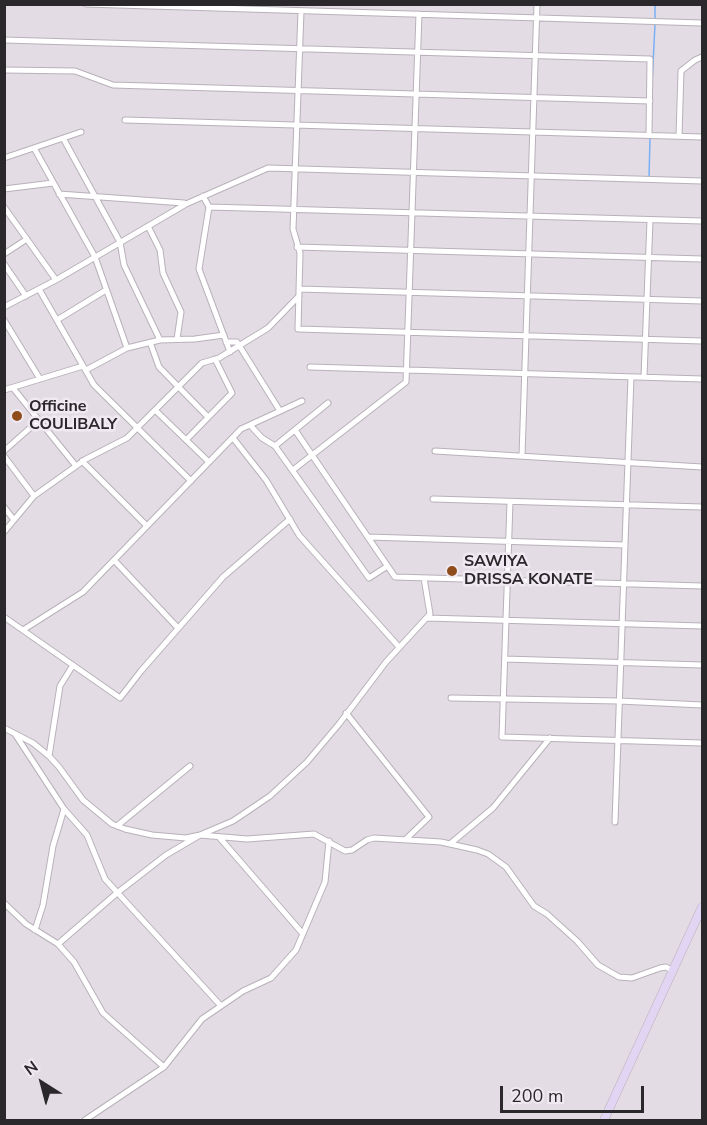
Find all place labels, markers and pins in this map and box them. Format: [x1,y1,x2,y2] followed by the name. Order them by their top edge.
[29,397,117,435] place label: Officine COULIBALY
[10,409,24,423] marker: Officine COULIBALY
[464,552,593,590] place label: SAWIYA DRISSA KONATE
[445,564,459,578] marker: SAWIYA DRISSA KONATE

